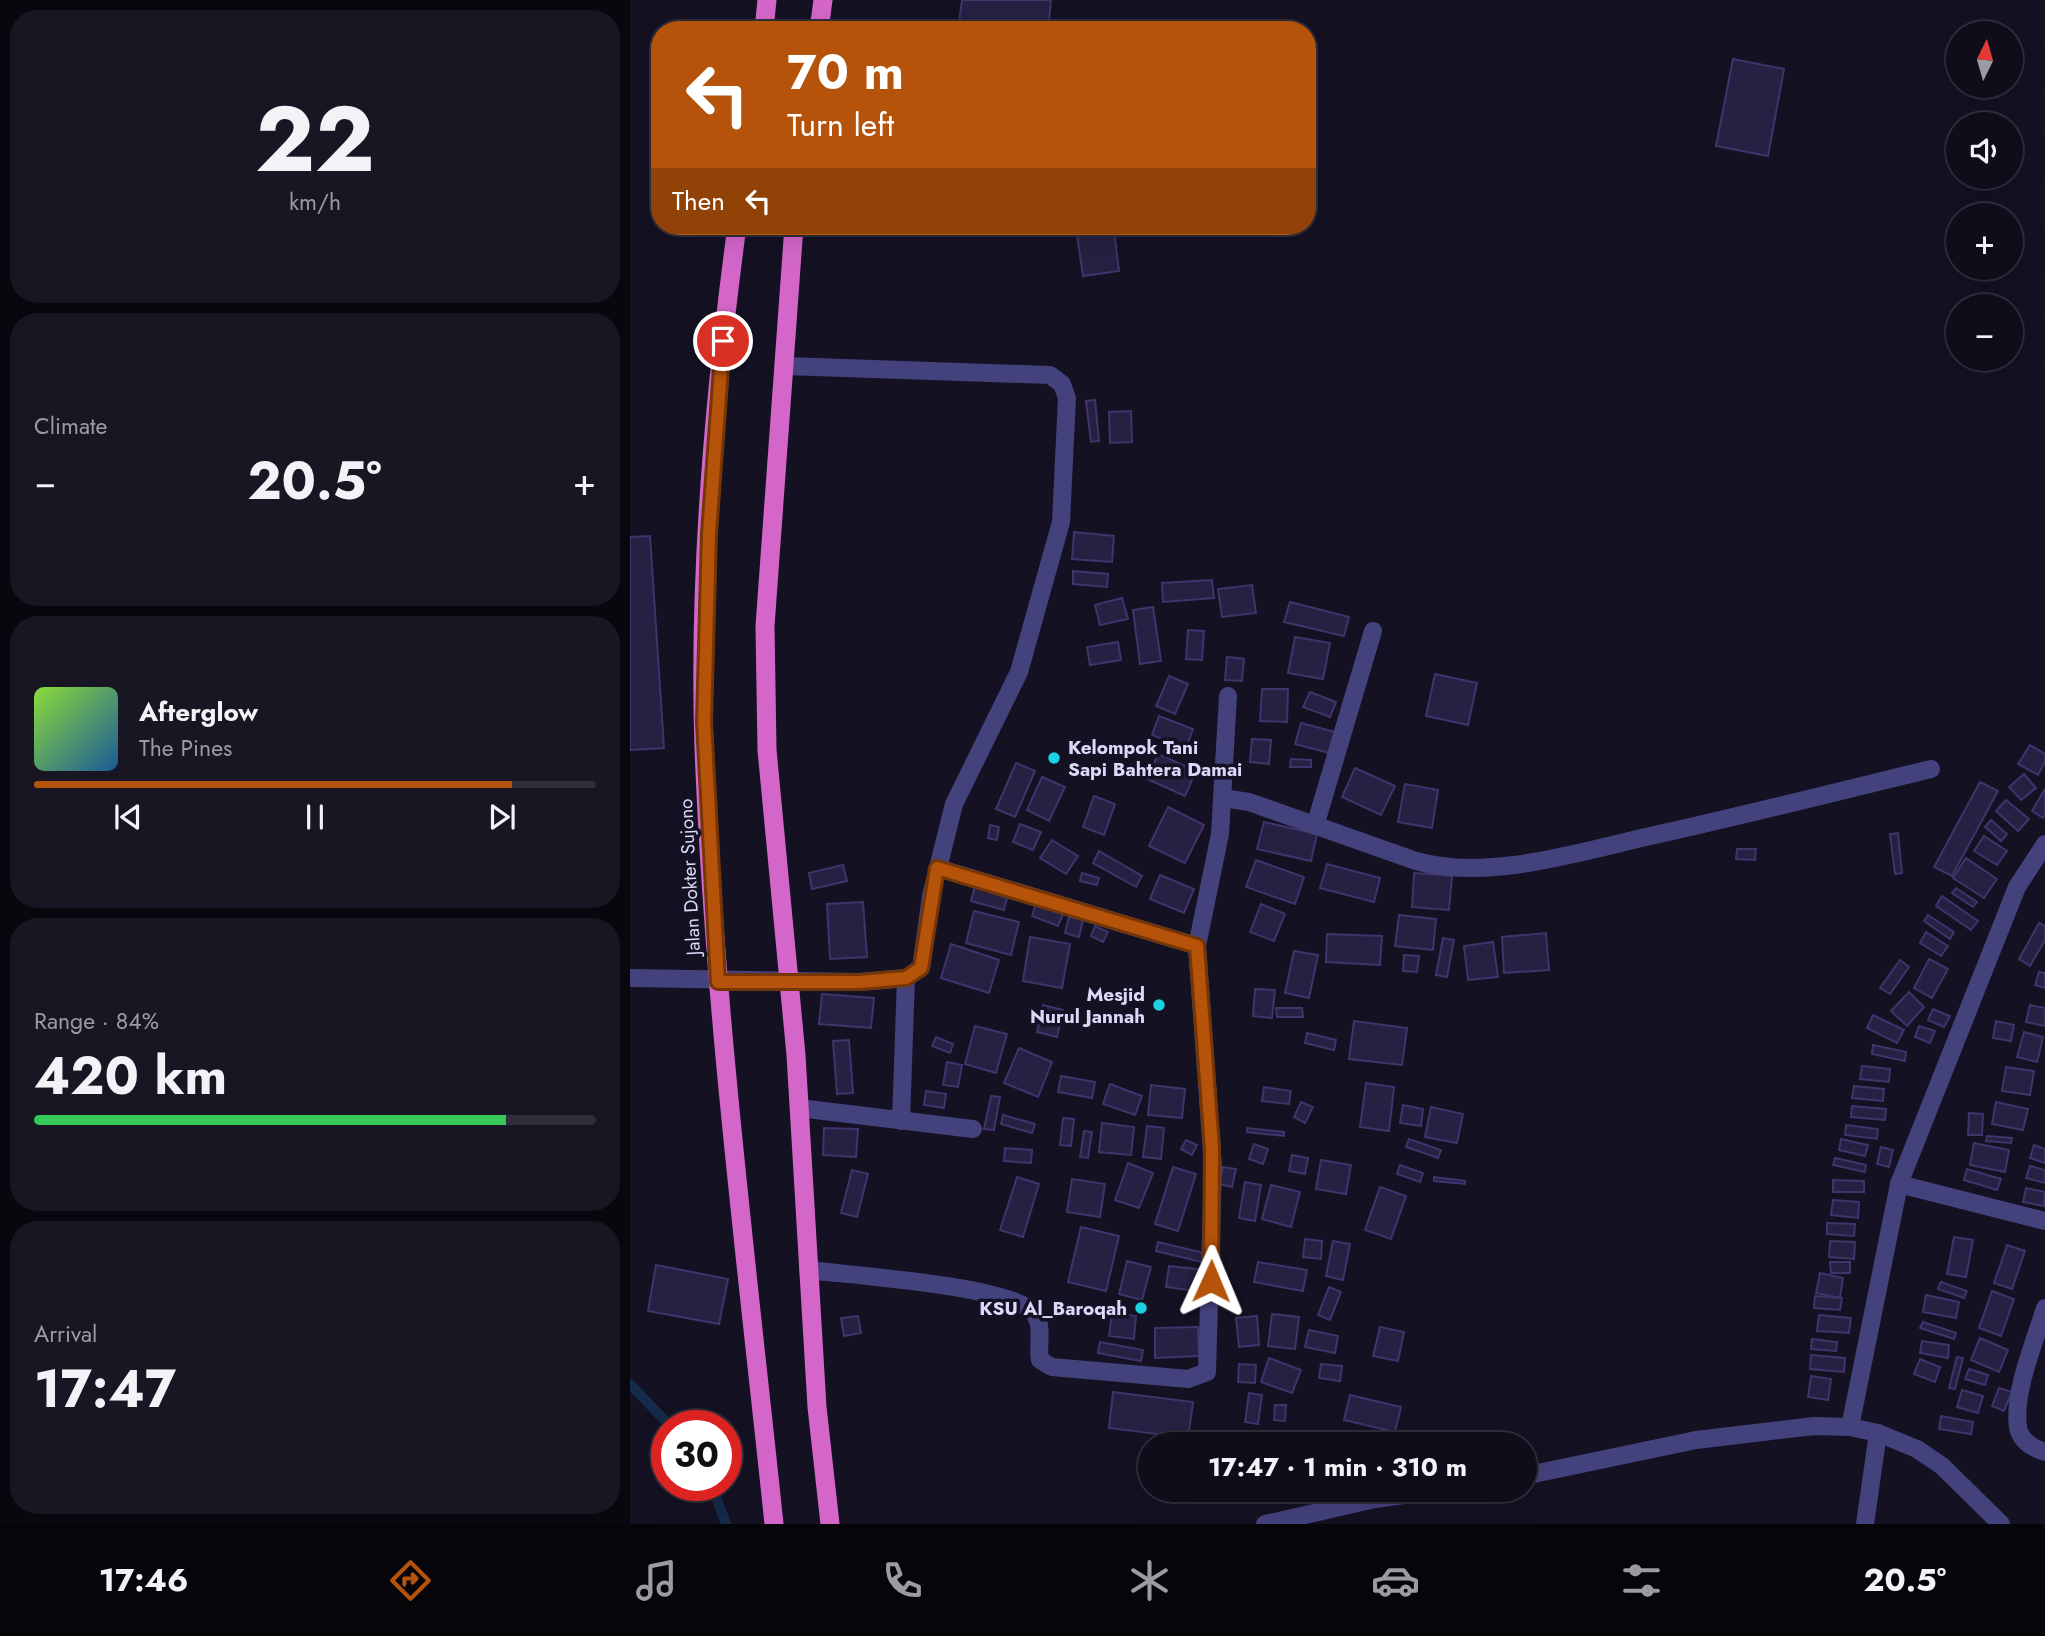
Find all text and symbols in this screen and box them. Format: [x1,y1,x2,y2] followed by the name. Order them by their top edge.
[1946,21,2023,98] north arrow
[1946,21,2023,371] map controls
[787,37,904,107] text: 70 m
[672,49,763,140] icon: left
[255,74,375,205] text: 22
[787,102,894,148] text: Turn left
[1946,112,2023,189] button: sound
[672,182,725,220] text: Then
[739,182,777,220] icon: left
[289,185,341,219] text: km/h
[1946,203,2023,280] button: +
[1946,294,2023,371] button: −
[693,311,753,371] pin
[704,322,742,360] icon: arrive
[34,409,107,443] text: Climate
[247,443,382,519] text: 20.5°
[34,454,56,509] text: −
[573,454,596,509] text: +
[139,693,258,731] text: Afterglow
[139,731,232,765] text: The Pines
[1068,734,1242,783] place label: Kelompok Tani Sapi Bahtera Damai
[1046,750,1062,766] marker: Kelompok Tani Sapi Bahtera Damai
[109,798,147,836] icon: previous
[296,798,334,836] icon: pause
[483,798,521,836] icon: next
[672,798,707,959] street label: Jalan Dokter Sujono
[1030,981,1145,1030] place label: Mesjid Nurul Jannah
[1151,997,1167,1013] marker: Mesjid Nurul Jannah
[34,1004,159,1038] text: Range · 84%
[34,1038,227,1114] text: 420 km
[1174,1244,1248,1318] position arrow
[979,1295,1127,1322] place label: KSU Al_Baroqah
[1133,1300,1149,1316] marker: KSU Al_Baroqah
[34,1317,97,1351] text: Arrival
[34,1351,176,1427] text: 17:47
[651,1410,742,1501] speed limit sign: 30
[1208,1448,1467,1486] text: 17:47 · 1 min · 310 m
[386,1556,435,1605] icon: directions
[632,1556,681,1605] icon: music
[878,1556,927,1605] icon: phone
[1125,1556,1174,1605] icon: climate
[1371,1556,1420,1605] icon: car
[1617,1556,1666,1605] icon: filters
[99,1557,188,1603] text: 17:46
[1864,1557,1946,1603] text: 20.5°

